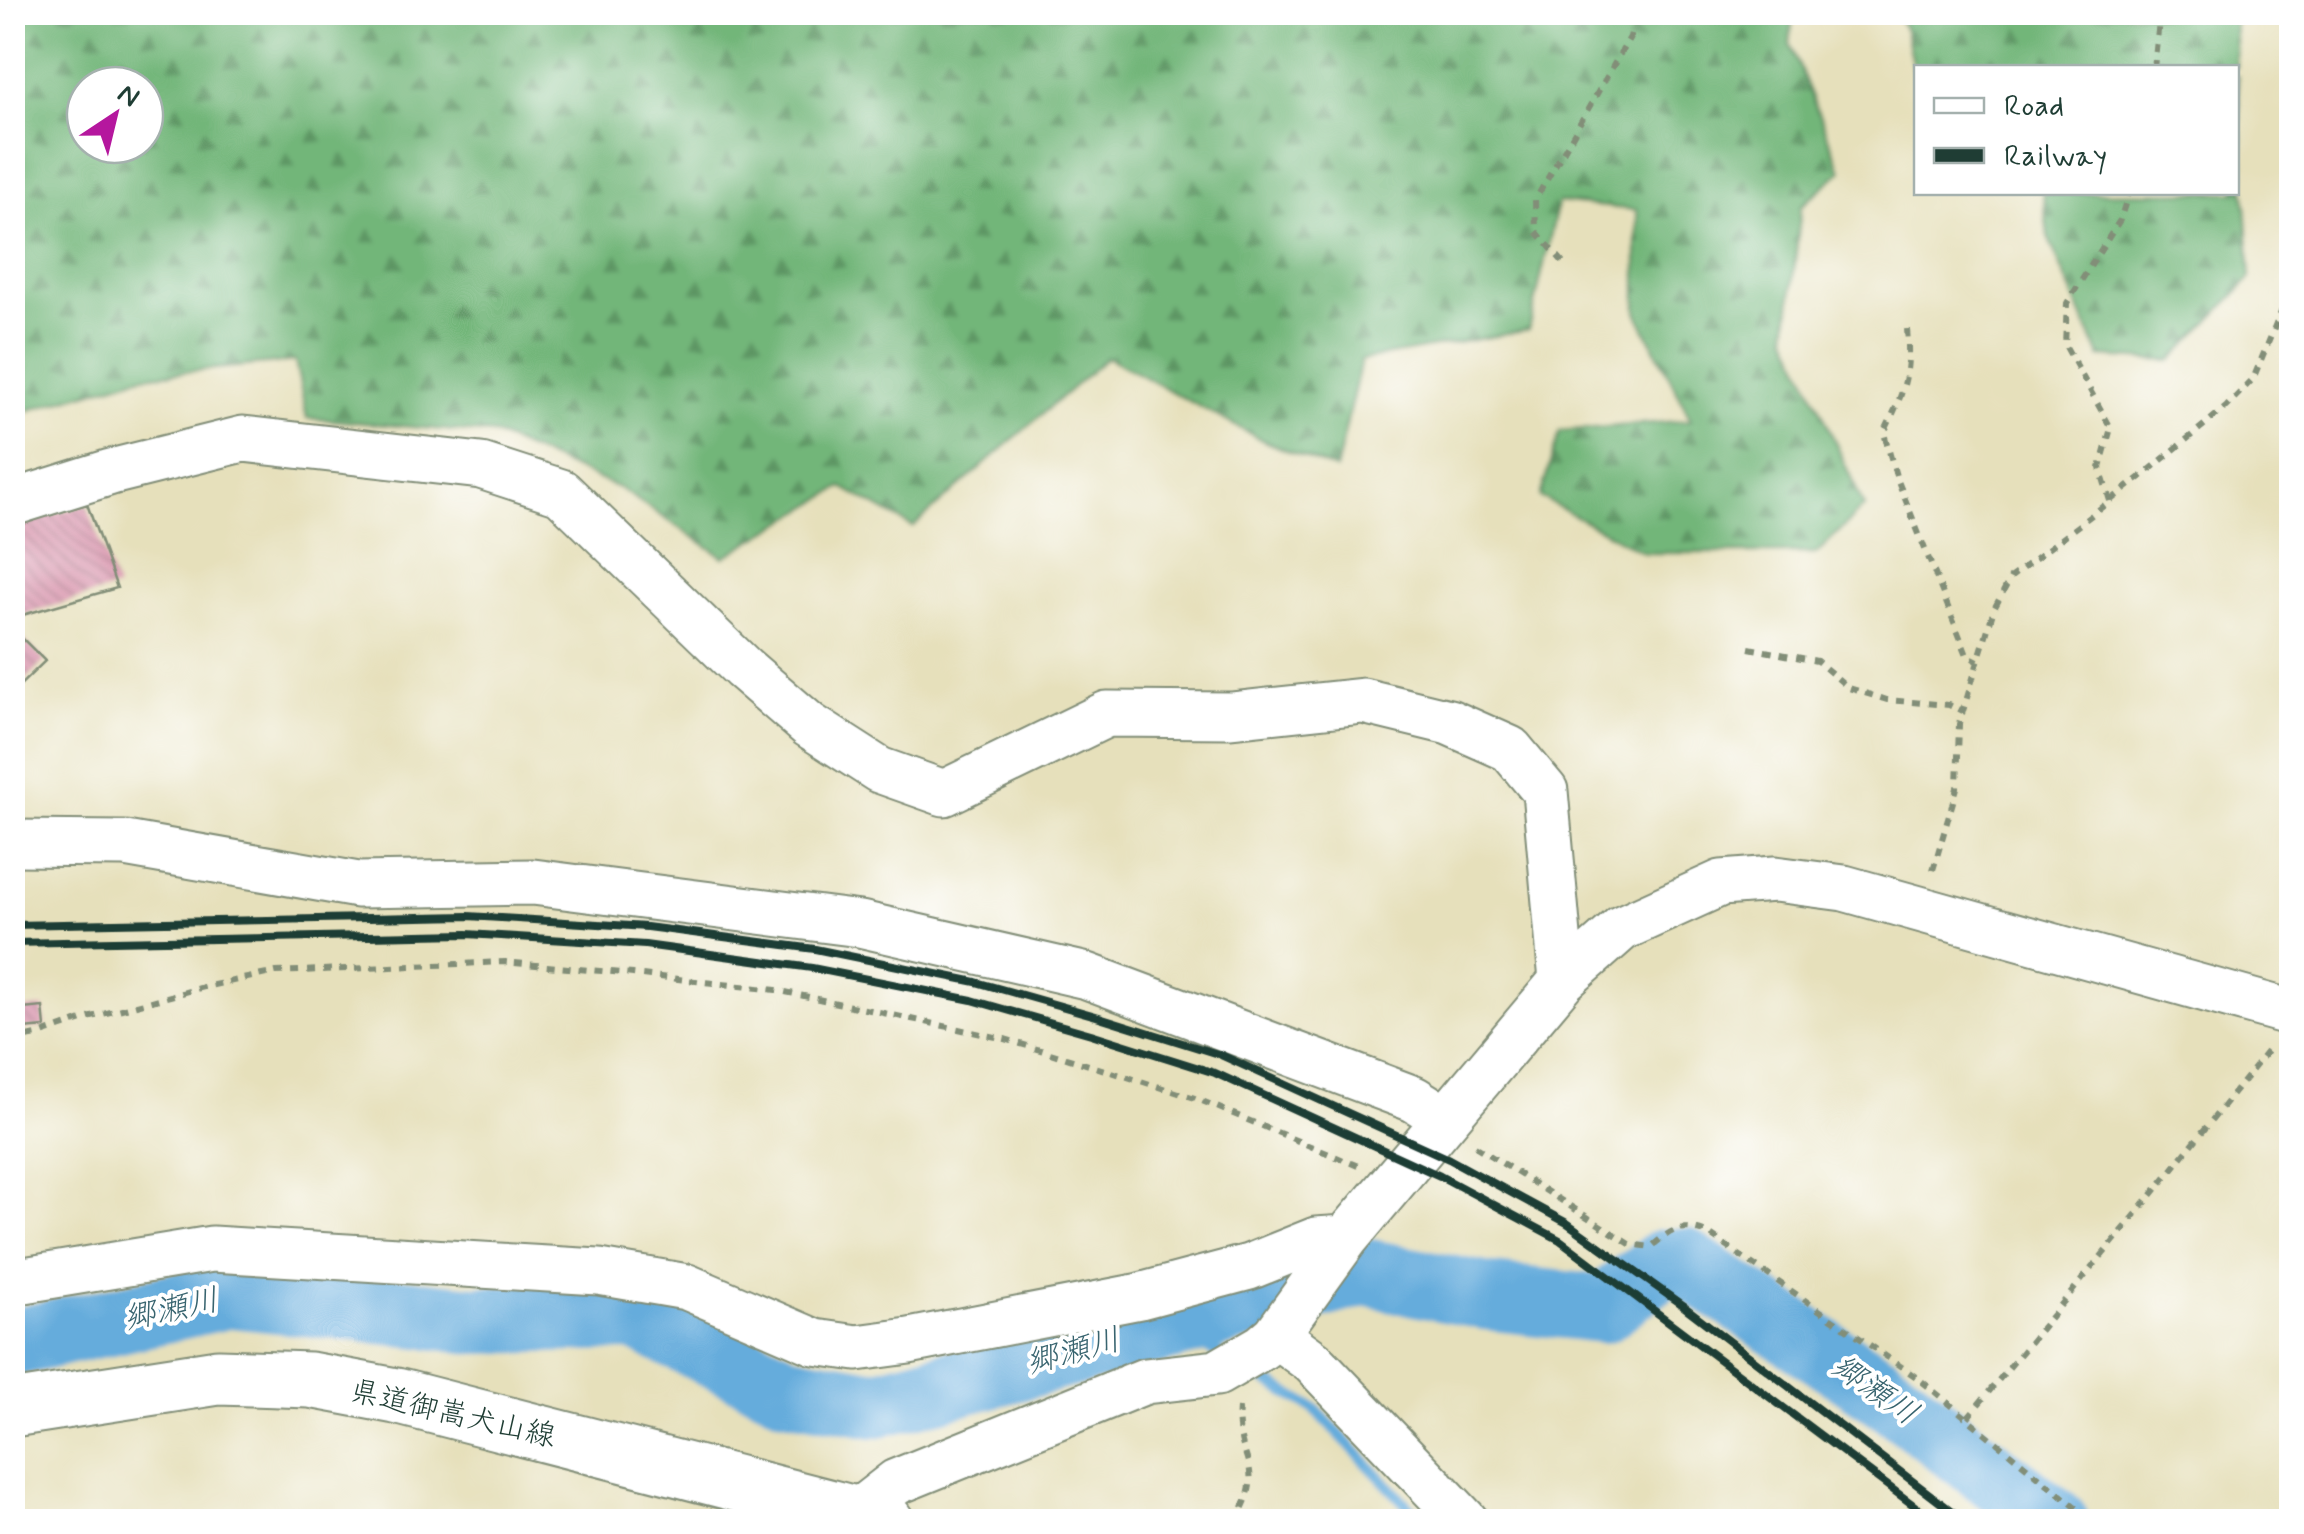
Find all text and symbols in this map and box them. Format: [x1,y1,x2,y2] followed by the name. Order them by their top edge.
[65,65,165,165] north arrow
[1914,65,2239,195] legend
[110,76,146,117] text: N
[2004,87,2064,126] text: Road
[2004,137,2107,176] text: Railway
[120,1279,223,1340] water label: 郷瀬川
[1022,1319,1125,1385] water label: 郷瀬川
[1823,1346,1926,1435] water label: 郷瀬川
[346,1372,559,1457] street label: 県道御嵩犬山線

